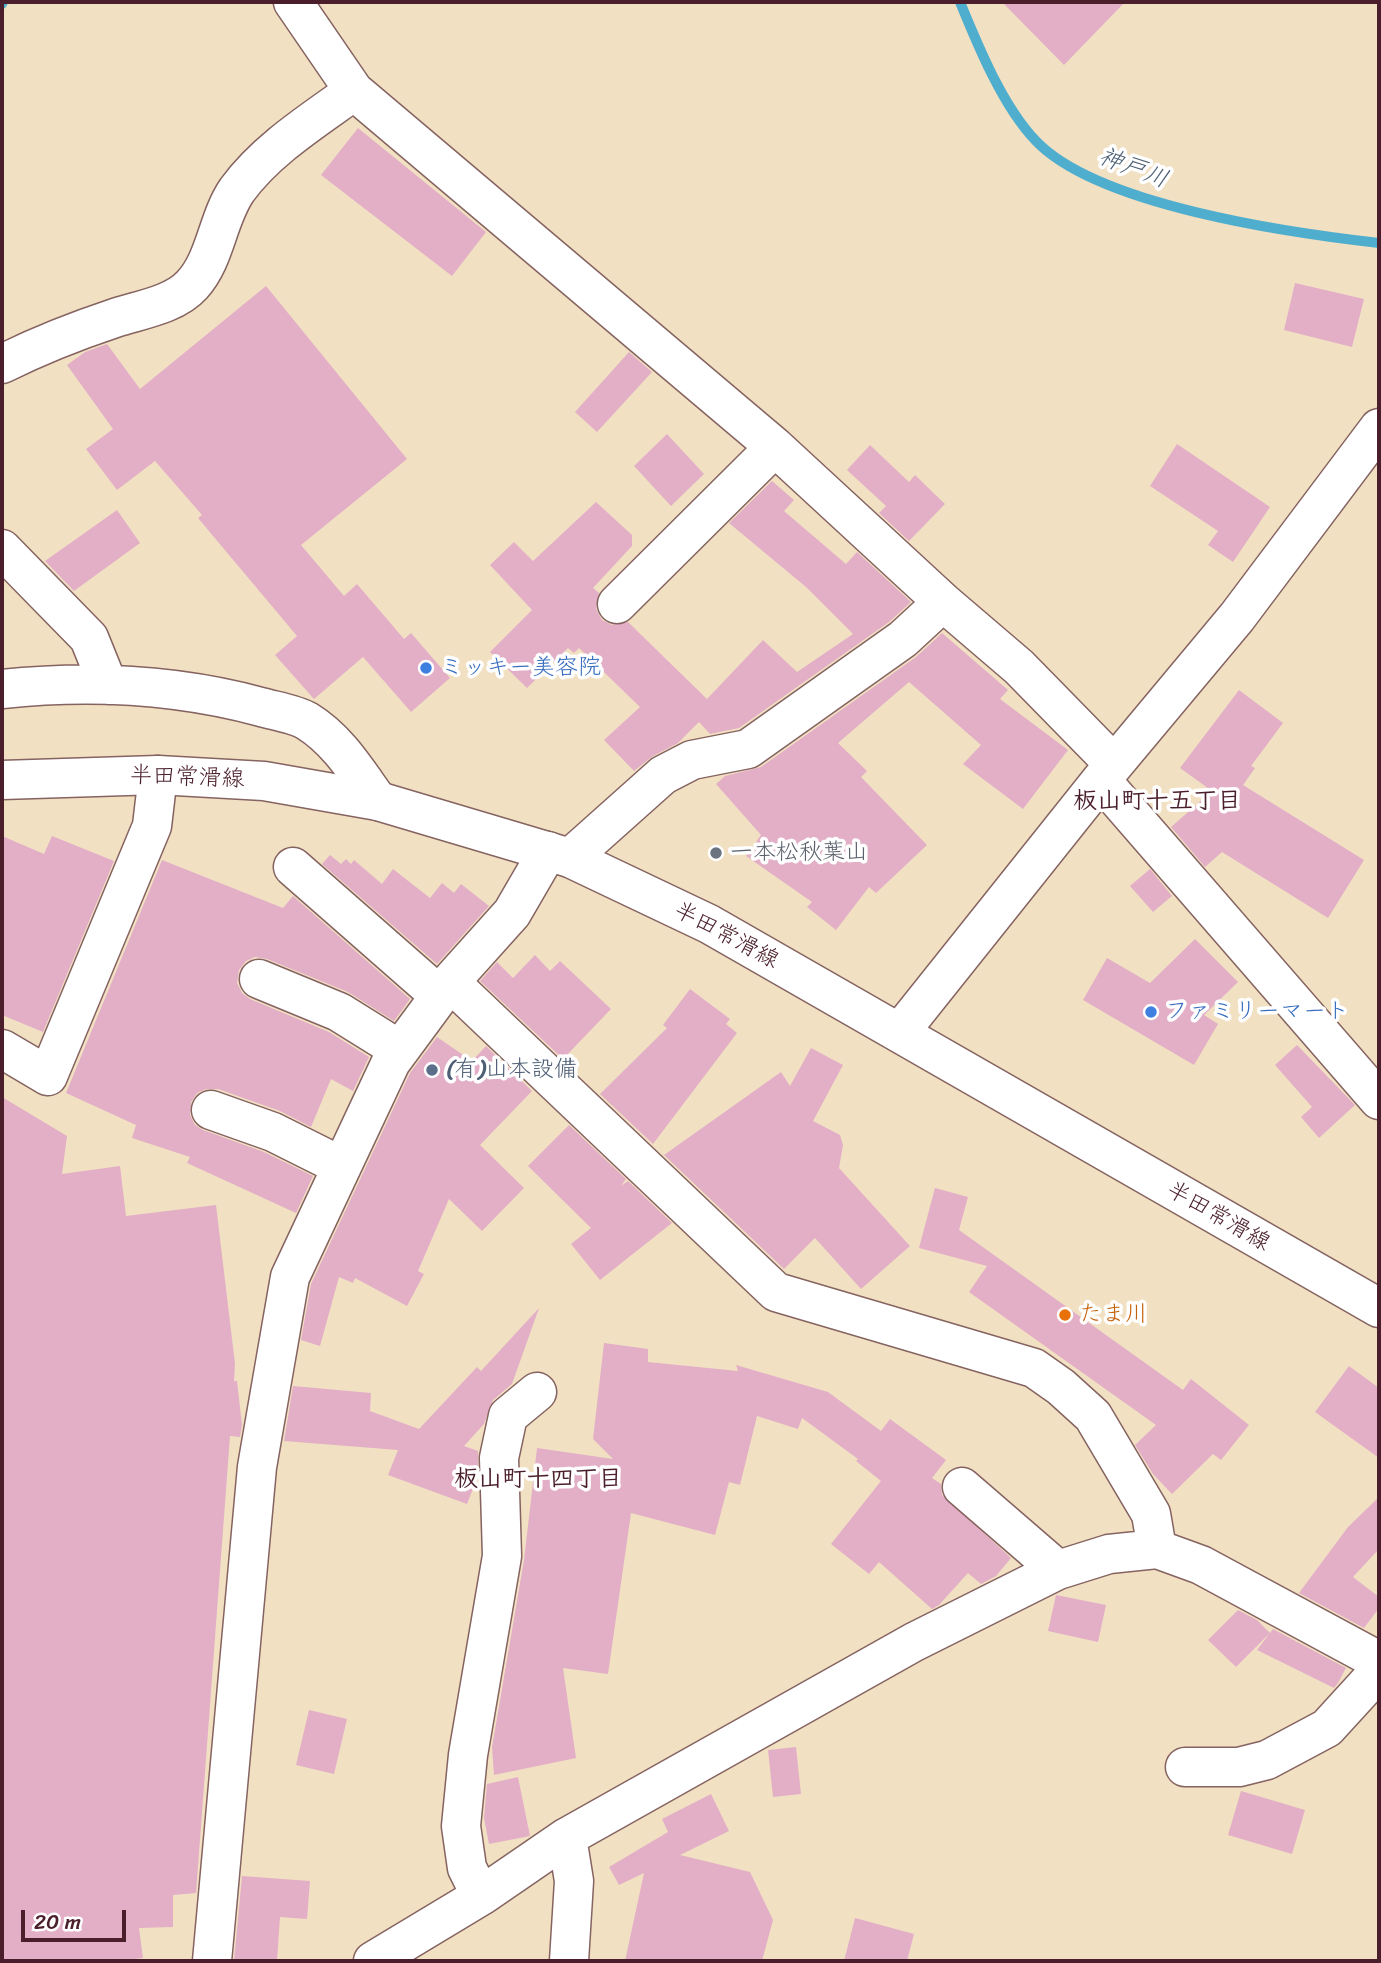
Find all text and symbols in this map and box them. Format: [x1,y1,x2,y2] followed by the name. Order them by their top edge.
[1094,143,1172,195] water label: 神戸川
[440,654,601,682] place label: ミッキー美容院
[418,660,434,676] marker: ミッキー美容院
[129,762,245,794] street label: 半田常滑線
[1073,788,1241,816] district label: 板山町十五丁目
[730,839,868,867] place label: 一本松秋葉山
[708,845,724,861] marker: 一本松秋葉山
[669,897,783,975] street label: 半田常滑線
[1165,998,1349,1026] place label: ファミリーマート
[1143,1004,1159,1020] marker: ファミリーマート
[446,1056,577,1084] place label: (有)山本設備
[424,1062,440,1078] marker: (有)山本設備
[1161,1176,1275,1258] street label: 半田常滑線
[1079,1301,1148,1329] place label: たま川
[1057,1307,1073,1323] marker: たま川
[454,1466,622,1494] district label: 板山町十四丁目
[24,1896,130,1940] scale bar
[34,1903,81,1941] text: 20 m

